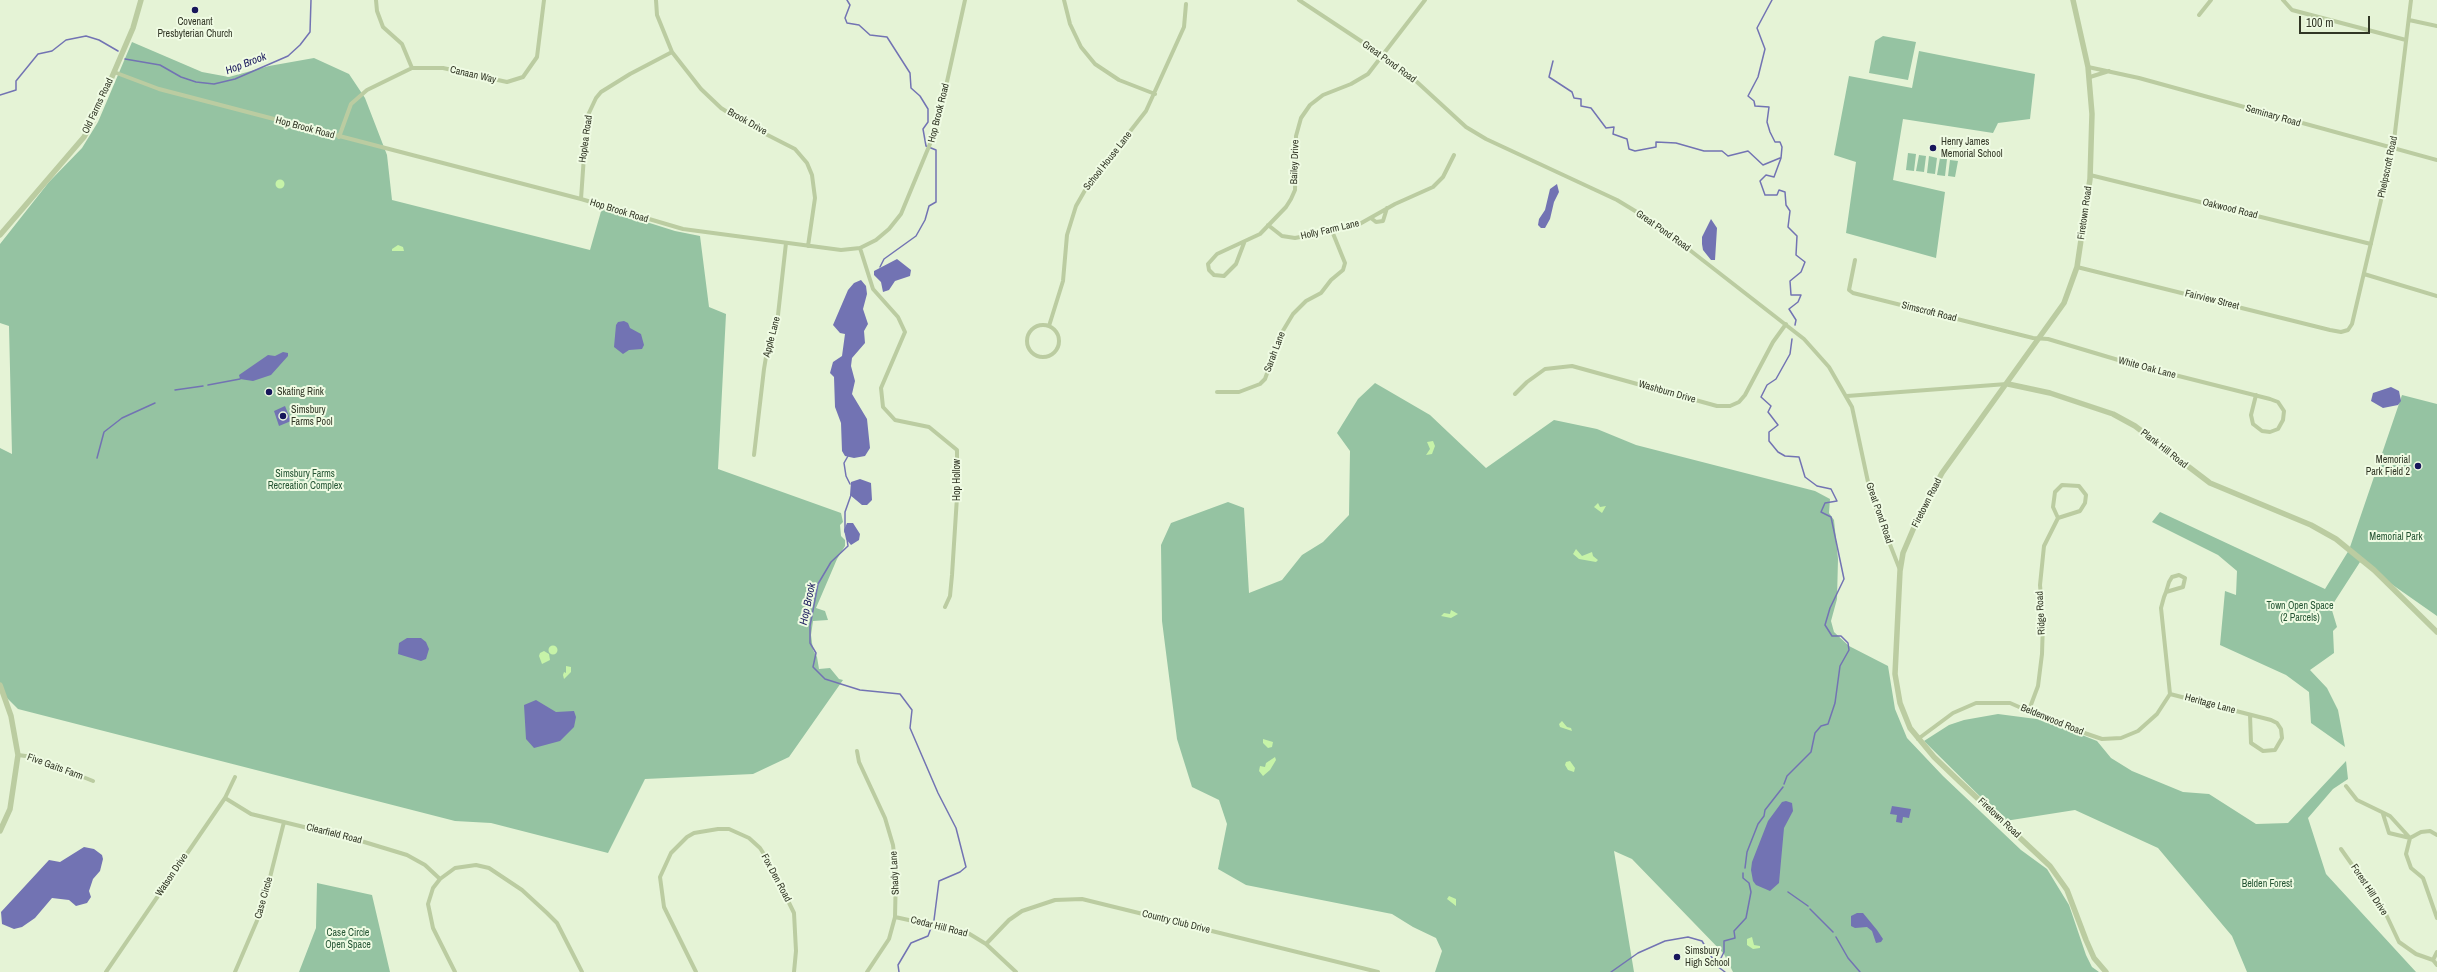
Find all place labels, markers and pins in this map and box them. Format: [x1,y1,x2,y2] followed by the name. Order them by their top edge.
[190,5,200,15] marker: Covenant Presbyterian Church
[157,16,233,40] place label: Covenant Presbyterian Church
[1941,136,2003,160] place label: Henry James Memorial School
[1928,143,1938,153] marker: Henry James Memorial School
[277,386,324,398] place label: Skating Rink
[264,387,274,397] marker: Skating Rink
[291,404,333,428] place label: Simsbury Farms Pool
[278,411,288,421] marker: Simsbury Farms Pool
[2366,454,2410,478] place label: Memorial Park Field 2
[2413,461,2423,471] marker: Memorial Park Field 2
[1685,945,1730,968] place label: Simsbury High School
[1672,952,1682,962] marker: Simsbury High School

